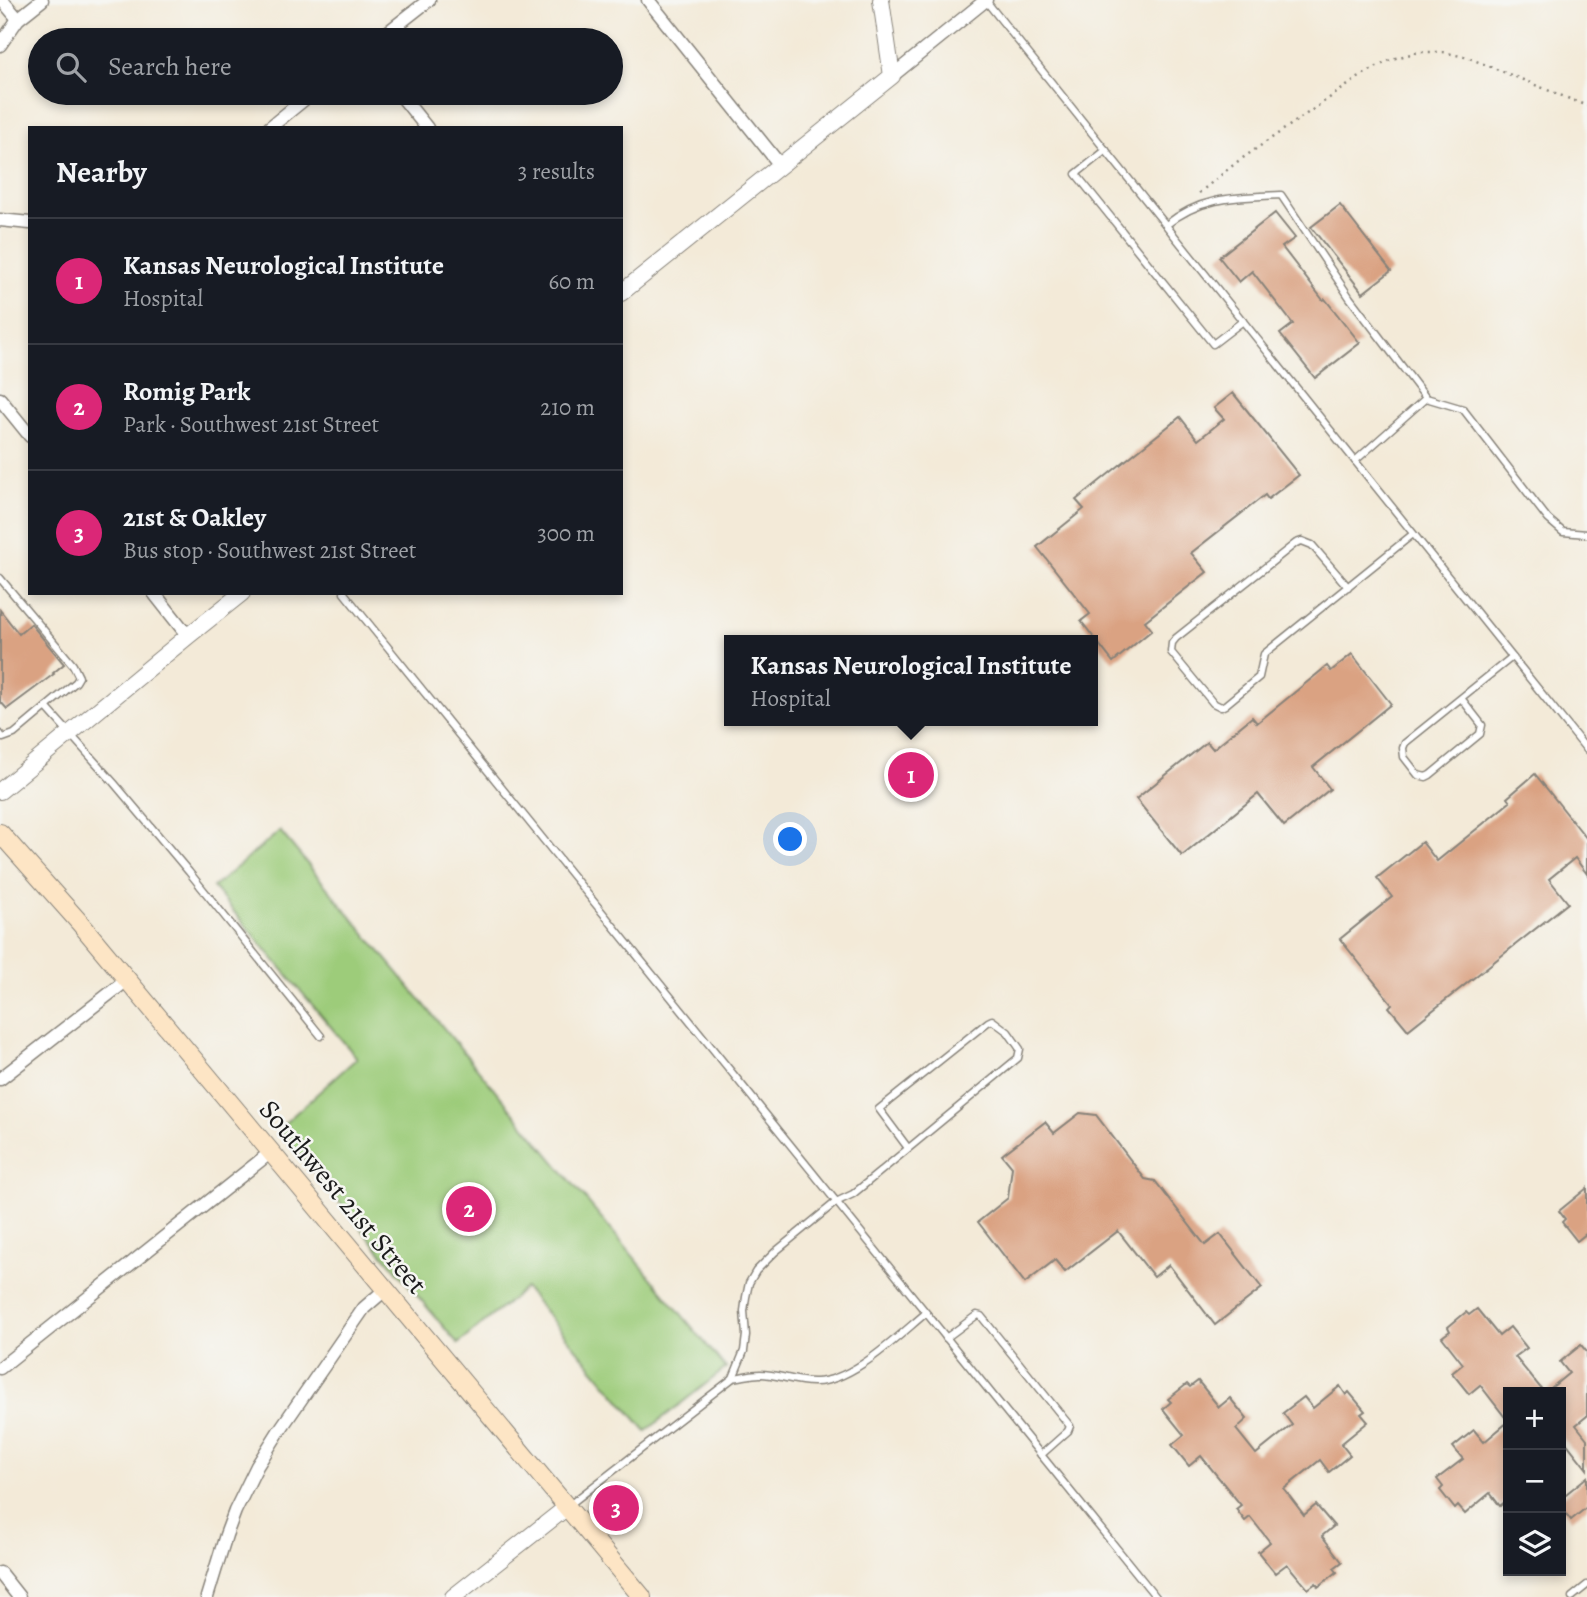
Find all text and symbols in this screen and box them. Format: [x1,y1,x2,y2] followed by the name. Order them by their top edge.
[28,28,623,105] search box
[52,48,90,86] icon: search
[108,49,232,84] text: Search here
[56,152,147,192] text: Nearby
[518,156,595,187] text: 3 results
[123,248,444,283] text: Kansas Neurological Institute
[75,266,83,297] text: 1
[548,266,595,297] text: 60 m
[123,283,203,314] text: Hospital
[123,374,250,409] text: Romig Park
[73,392,85,423] text: 2
[540,392,595,423] text: 210 m
[123,409,379,440] text: Park · Southwest 21st Street
[123,500,266,535] text: 21st & Oakley
[74,518,84,549] text: 3
[537,518,595,549] text: 300 m
[123,535,416,566] text: Bus stop · Southwest 21st Street
[724,635,1098,726] popup
[751,648,1071,683] text: Kansas Neurological Institute
[751,683,831,714] text: Hospital
[888,749,934,801] pin: 1
[773,822,807,856] your location
[250,1092,436,1302] street label: Southwest 21st Street
[446,1183,492,1235] pin: 2
[1503,1387,1566,1576] map controls
[1503,1387,1566,1450] button: +
[1503,1450,1566,1513] button: −
[593,1482,639,1534] pin: 3
[1503,1513,1566,1576] button: layers

